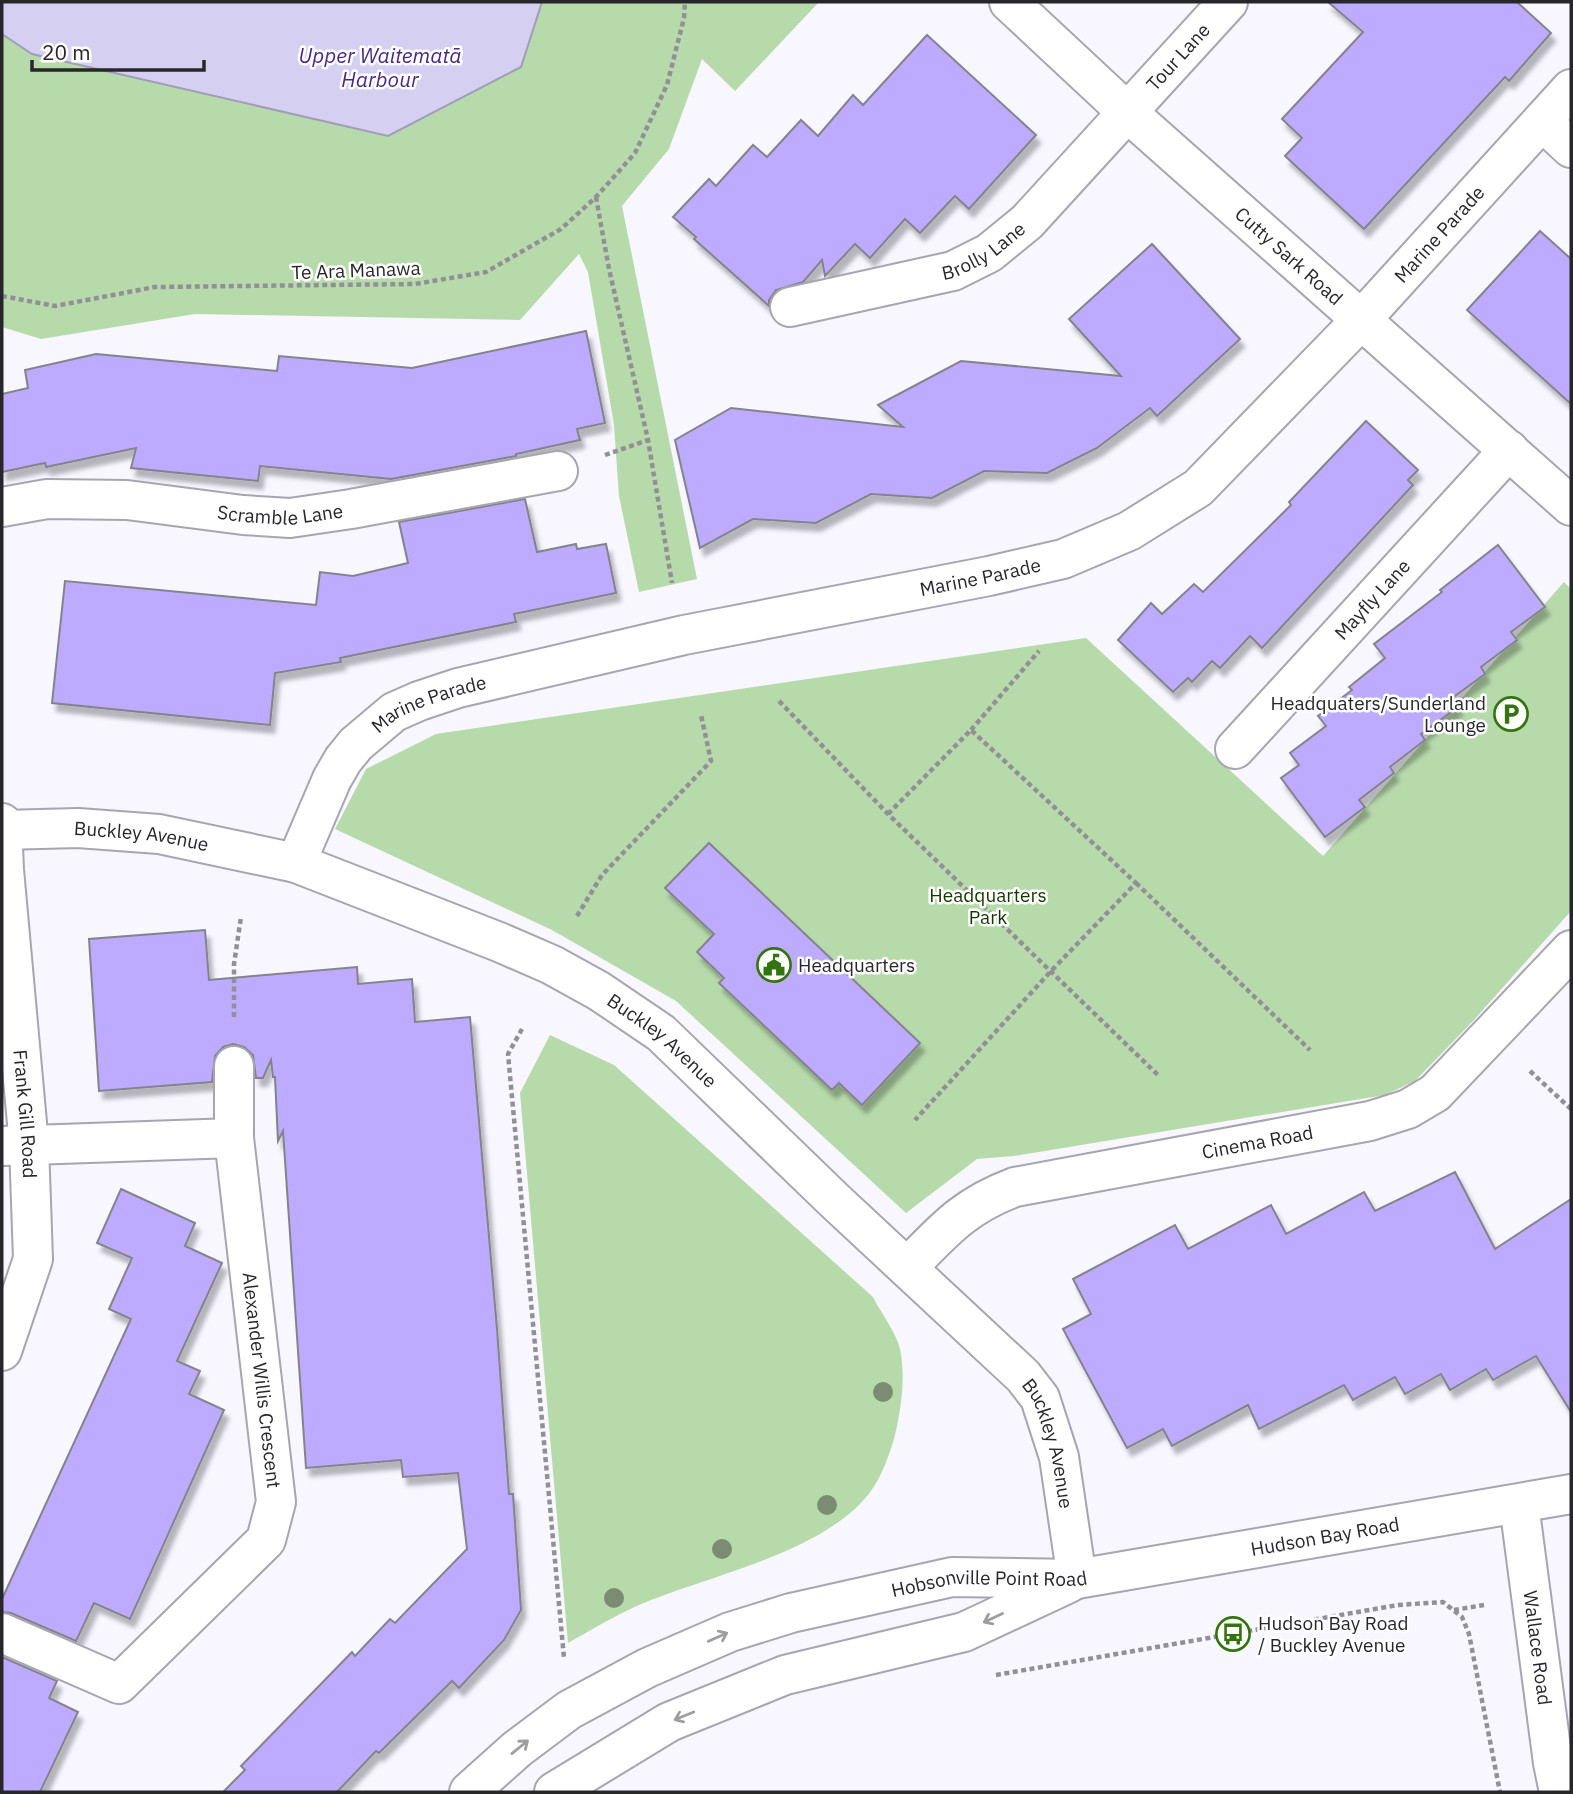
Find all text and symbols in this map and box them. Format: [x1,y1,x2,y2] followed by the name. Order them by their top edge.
[1141,18,1215,96] street label: Tour Lane
[32,28,203,72] scale bar
[42,38,91,66] text: 20 m
[299,41,461,93] water label: Upper Waitematā Harbour
[1389,180,1489,288] street label: Marine Parade
[1230,202,1348,310] street label: Cutty Sark Road
[939,216,1030,285] street label: Brolly Lane
[291,256,421,284] street label: Te Ara Manawa
[216,498,345,530] street label: Scramble Lane
[918,553,1043,601] street label: Marine Parade
[1329,554,1415,645] street label: Mayfly Lane
[366,670,488,738] street label: Marine Parade
[1271,691,1486,737] place label: Headquaters/Sunderland Lounge
[1492,695,1530,733] parking icon: Headquaters/Sunderland Lounge
[73,816,211,856] street label: Buckley Avenue
[929,883,1047,929] park label: Headquarters Park
[755,946,793,984] public building icon: Headquarters
[798,953,915,977] place label: Headquarters
[603,988,722,1093] street label: Buckley Avenue
[8,1049,42,1179] street label: Frank Gill Road
[1200,1120,1315,1164] street label: Cinema Road
[238,1271,286,1490] street label: Alexander Willis Crescent
[1017,1373,1078,1510] street label: Buckley Avenue
[1249,1512,1401,1561] street label: Hudson Bay Road
[889,1564,1089,1602] street label: Hobsonville Point Road
[1518,1589,1557,1707] street label: Wallace Road
[1258,1611,1409,1657] place label: Hudson Bay Road / Buckley Avenue
[983,1612,1004,1626] one-way arrow
[1214,1615,1252,1653] bus stop icon: Hudson Bay Road / Buckley Avenue
[707,1630,728,1643] one-way arrow
[673,1710,695,1723] one-way arrow
[511,1740,529,1755] one-way arrow

